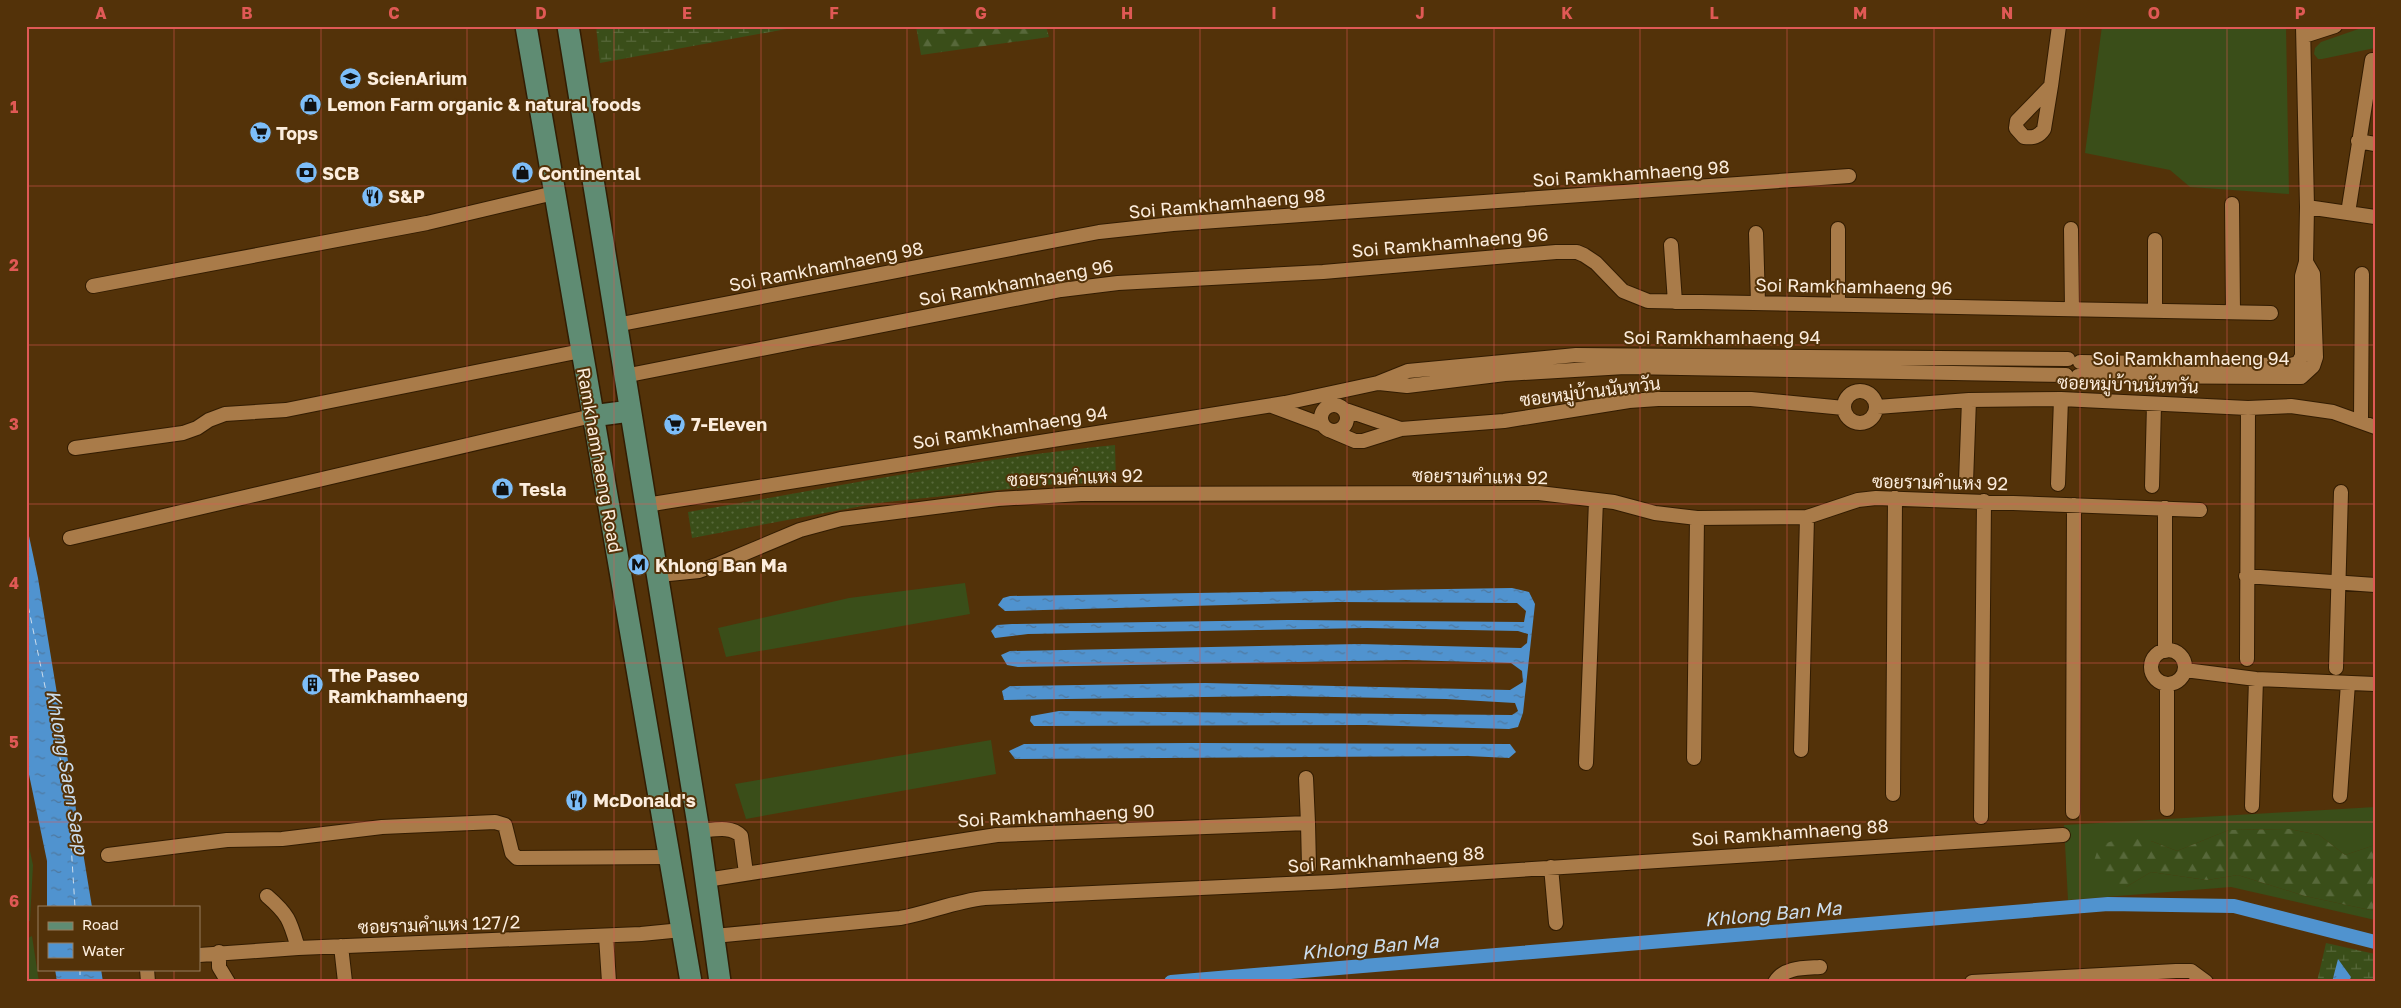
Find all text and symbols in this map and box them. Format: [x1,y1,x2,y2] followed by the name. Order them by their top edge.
[95,3,107,23] text: A
[241,3,253,23] text: B
[388,3,400,23] text: C
[535,3,547,23] text: D
[682,3,692,23] text: E
[829,3,839,23] text: F
[975,3,987,23] text: G
[1121,3,1133,23] text: H
[1271,3,1277,23] text: I
[1415,3,1425,23] text: J
[1561,3,1573,23] text: K
[1709,3,1719,23] text: L
[1853,3,1867,23] text: M
[2001,3,2013,23] text: N
[2148,3,2160,23] text: O
[2295,3,2306,23] text: P
[339,66,363,90] school or university icon: ScienArium
[367,67,467,89] place label: ScienArium
[299,92,323,116] shop icon: Lemon Farm organic & natural foods
[327,93,641,115] place label: Lemon Farm organic & natural foods
[10,97,18,117] text: 1
[248,121,272,145] supermarket icon: Tops
[276,122,318,144] place label: Tops
[1532,155,1730,191] street label: Soi Ramkhamhaeng 98
[294,161,318,185] bank icon: SCB
[510,161,534,185] shop icon: Continental
[322,162,360,184] place label: SCB
[538,162,641,184] place label: Continental
[1128,183,1326,223] street label: Soi Ramkhamhaeng 98
[360,184,384,208] restaurant icon: S&P
[388,185,425,207] place label: S&P
[1351,222,1549,262] street label: Soi Ramkhamhaeng 96
[727,236,925,296] street label: Soi Ramkhamhaeng 98
[917,254,1115,310] street label: Soi Ramkhamhaeng 96
[9,255,19,275] text: 2
[1755,273,1953,299] street label: Soi Ramkhamhaeng 96
[1623,326,1821,348] street label: Soi Ramkhamhaeng 94
[2092,347,2290,369] street label: Soi Ramkhamhaeng 94
[573,366,627,554] street label: Ramkhamhaeng Road
[1518,371,1662,414] street label: ซอยหมู่บ้านนันทวัน
[2057,371,2199,400] street label: ซอยหมู่บ้านนันทวัน
[911,401,1109,453] street label: Soi Ramkhamhaeng 94
[663,412,687,436] supermarket icon: 7-Eleven
[691,413,767,435] place label: 7-Eleven
[9,414,19,434] text: 3
[1007,464,1143,490] street label: ซอยรามคําแหง 92
[1412,464,1548,488] street label: ซอยรามคําแหง 92
[1872,470,2008,494] street label: ซอยรามคําแหง 92
[491,477,515,501] shop icon: Tesla
[519,478,566,500] place label: Tesla
[627,553,651,577] metro station icon: Khlong Ban Ma
[655,554,787,576] place label: Khlong Ban Ma
[9,573,19,593] text: 4
[328,664,468,707] place label: The Paseo Ramkhamhaeng
[300,673,324,697] building icon: The Paseo Ramkhamhaeng
[42,688,94,857] water label: Khlong Saen Saep
[9,732,19,752] text: 5
[565,788,589,812] restaurant icon: McDonald's
[593,789,696,811] place label: McDonald's
[957,799,1155,831] street label: Soi Ramkhamhaeng 90
[1691,814,1889,850] street label: Soi Ramkhamhaeng 88
[1287,841,1485,877] street label: Soi Ramkhamhaeng 88
[9,891,19,911] text: 6
[1704,895,1844,930] water label: Khlong Ban Ma
[38,906,200,970] legend
[357,910,521,938] street label: ซอยรามคำแหง 127/2
[82,915,119,933] text: Road
[1301,928,1441,963] water label: Khlong Ban Ma
[82,941,125,959] text: Water

